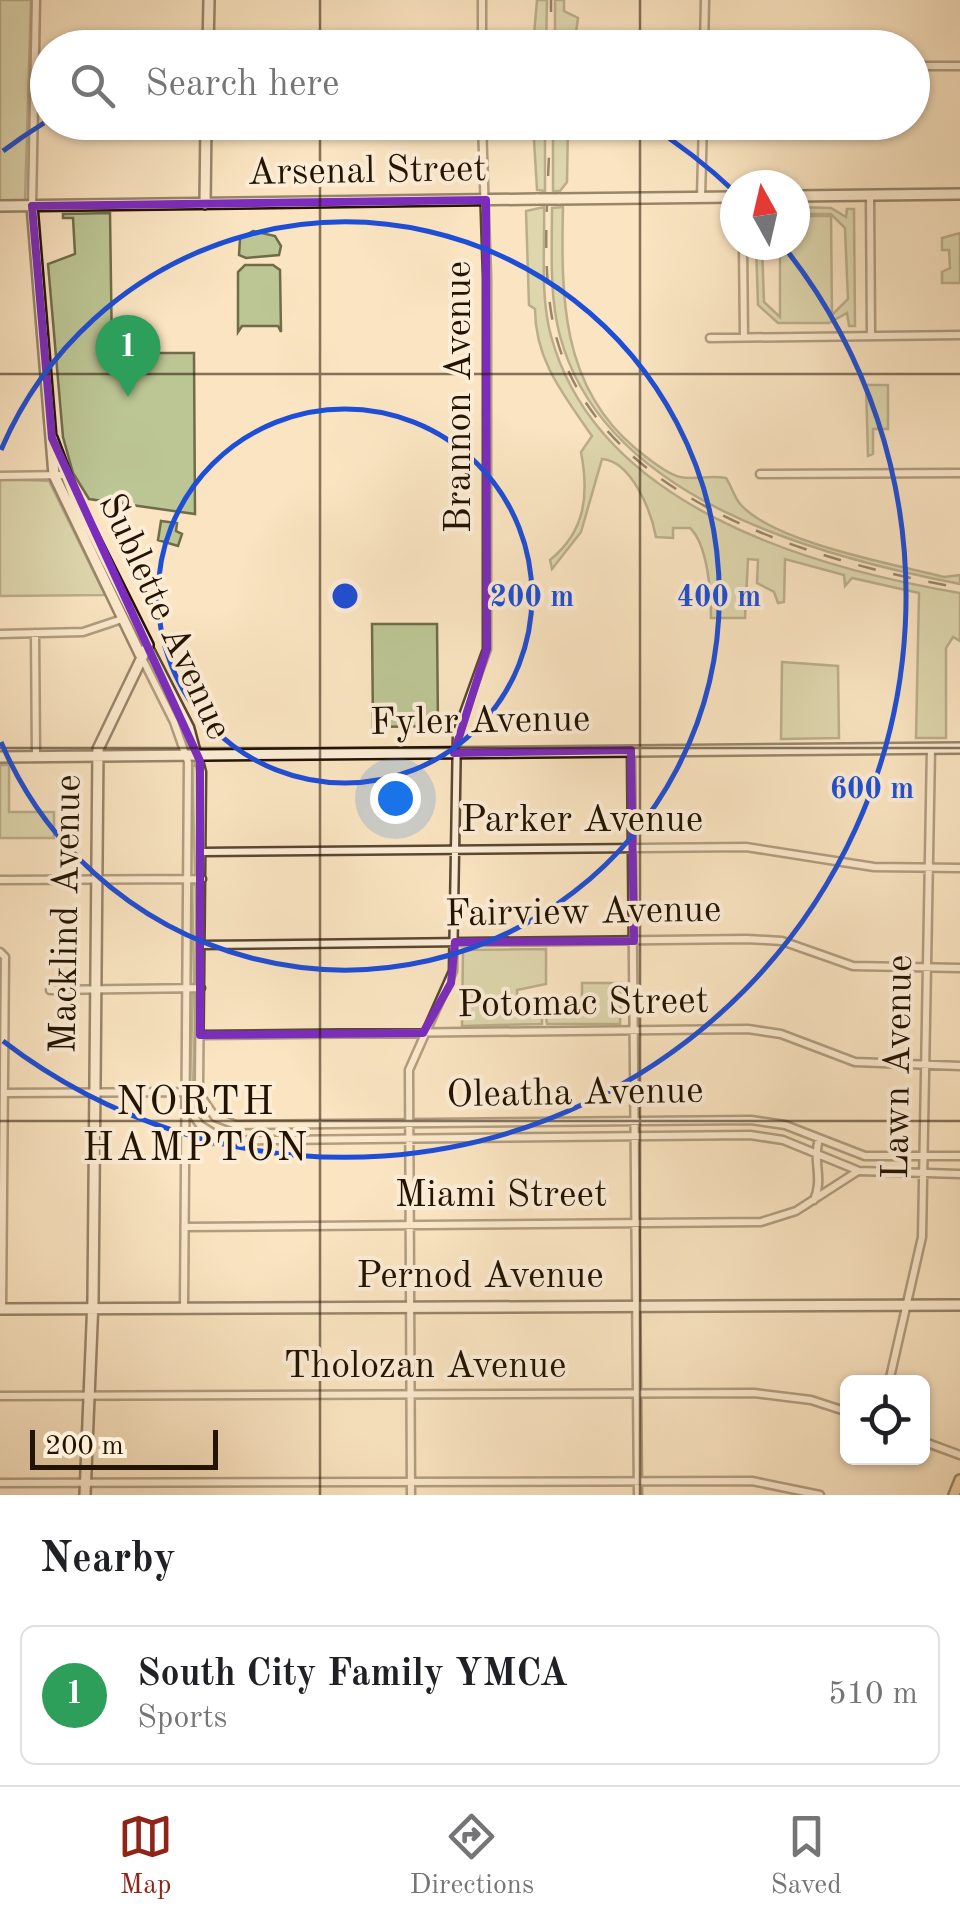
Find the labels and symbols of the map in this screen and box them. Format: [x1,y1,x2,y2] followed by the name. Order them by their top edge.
[247,151,487,193] street label: Arsenal Street
[720,170,810,260] north arrow
[441,261,479,533] street label: Brannon Avenue
[96,314,160,397] pin: 1
[90,488,238,746] street label: Sublette Avenue
[327,578,363,614] centre of rings
[490,583,574,613] text: 200 m
[677,583,761,613] text: 400 m
[369,701,591,743] street label: Fyler Avenue
[370,773,421,824] your location
[46,774,88,1054] street label: Macklind Avenue
[830,775,914,805] text: 600 m
[461,802,703,840] street label: Parker Avenue
[444,892,722,934] street label: Fairview Avenue
[878,954,920,1180] street label: Lawn Avenue
[457,983,709,1025] street label: Potomac Street
[446,1073,704,1115] street label: Oleatha Avenue
[82,1084,310,1170] district label: NORTH HAMPTON
[395,1177,607,1215] street label: Miami Street
[356,1258,604,1296] street label: Pernod Avenue
[283,1348,567,1386] street label: Tholozan Avenue
[30,1425,218,1470] scale bar

